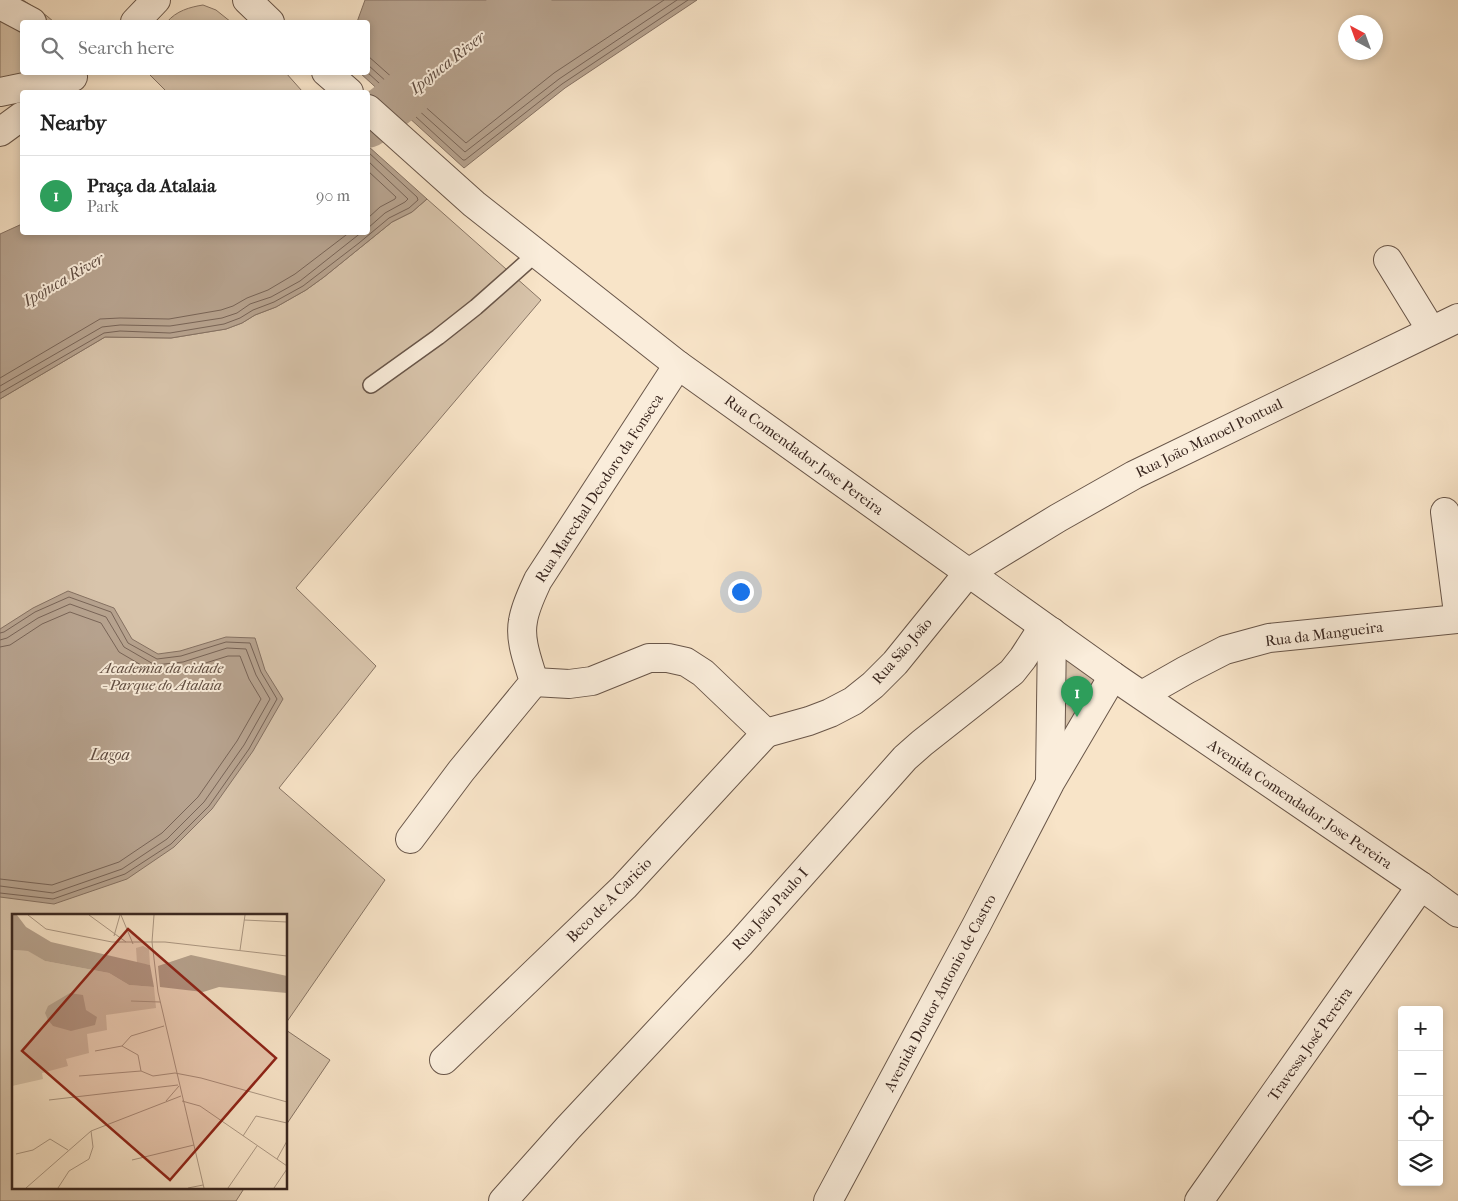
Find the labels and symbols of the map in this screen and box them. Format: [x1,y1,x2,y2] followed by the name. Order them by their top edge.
[1338,15,1383,60] north arrow
[405,26,490,98] water label: Ipojuca River
[19,248,109,311] water label: Ipojuca River
[531,389,667,586] street label: Rua Marechal Deodoro da Fonseca
[721,391,888,519] street label: Rua Comendador Jose Pereira
[1133,395,1285,481] street label: Rua João Manoel Pontual
[728,579,754,605] your location
[868,614,936,688] street label: Rua São João
[1264,618,1385,650] street label: Rua da Mangueira
[99,659,224,694] park label: Academia da cidade - Parque do Atalaia
[1061,676,1093,717] pin: 1
[1204,735,1397,873] street label: Avenida Comendador Jose Pereira
[89,745,130,764] water label: Lagoa
[563,854,655,946] street label: Beco de A Caricio
[728,864,812,954] street label: Rua João Paulo I
[880,891,1000,1096] street label: Avenida Doutor Antonio de Castro
[12,914,288,1188] inset map
[1264,983,1357,1104] street label: Travessa José Pereira

